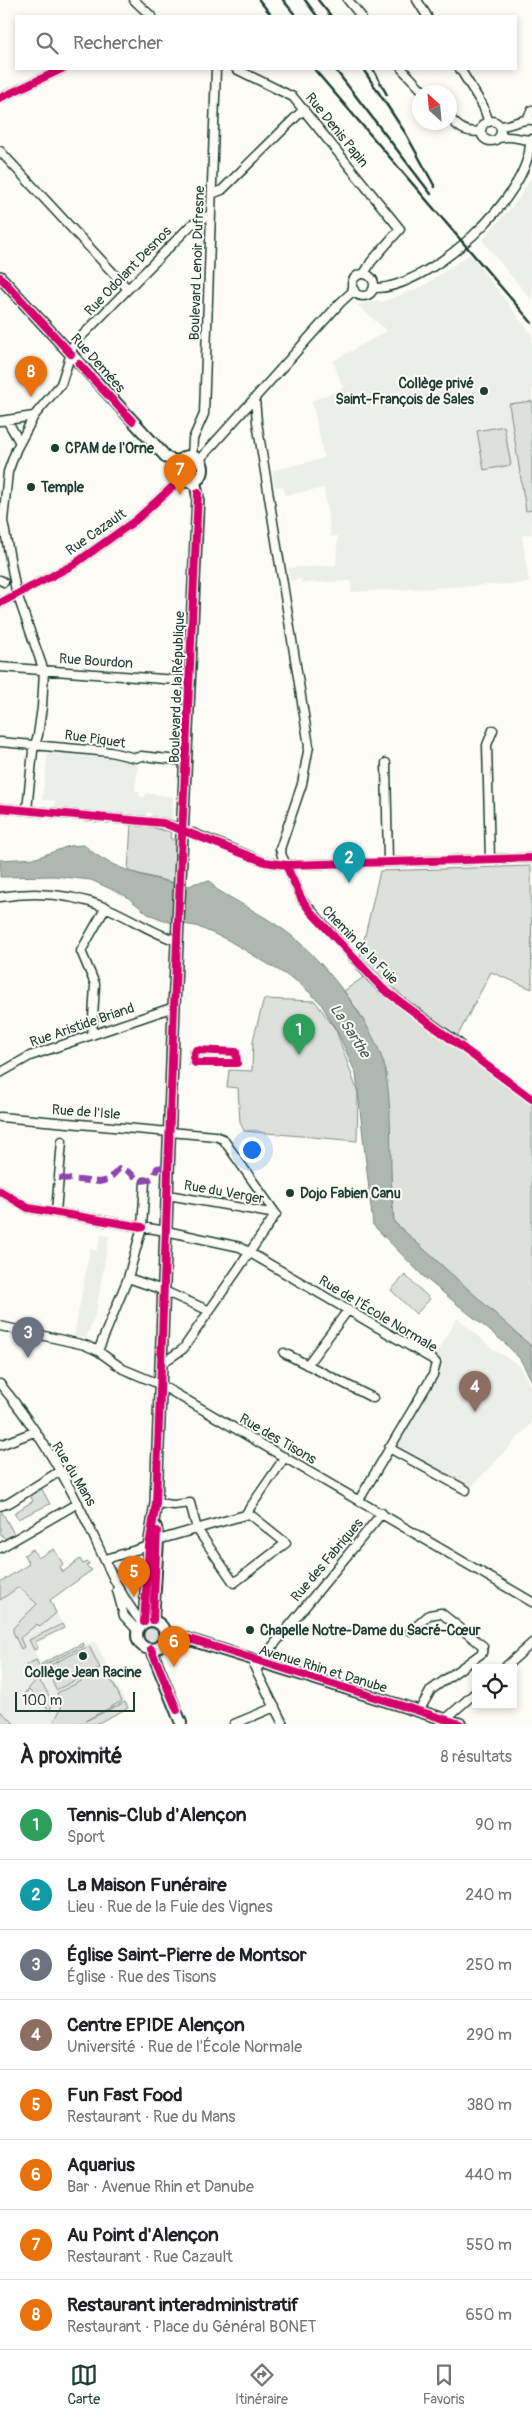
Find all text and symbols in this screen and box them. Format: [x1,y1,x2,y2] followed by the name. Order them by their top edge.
[15,15,517,70] search box
[33,29,61,57] icon: search
[73,31,163,55] text: Rechercher
[412,85,457,130] north arrow
[302,89,372,171] street label: Rue Denis Papin
[186,185,208,341] street label: Boulevard Lenoir Dufresne
[81,222,176,319] street label: Rue Odolant Desnos
[67,330,129,397] street label: Rue Demées
[15,356,47,397] pin: 8
[335,375,475,408] place label: Collège privé Saint-François de Sales
[478,385,490,397] marker: Collège privé Saint-François de Sales
[65,440,155,457] place label: CPAM de l'Orne
[49,442,61,454] marker: CPAM de l'Orne
[164,454,196,495] pin: 7
[40,479,85,496] place label: Temple
[25,481,37,493] marker: Temple
[63,505,130,559] street label: Rue Cazault
[166,610,188,763] street label: Boulevard de la République
[58,650,134,672] street label: Rue Bourdon
[63,726,127,752] street label: Rue Piquet
[333,842,365,883] pin: 2
[318,902,402,988] street label: Chemin de la Fuie
[28,999,137,1051] street label: Rue Aristide Briand
[326,1001,375,1063] water label: La Sarthe
[283,1014,315,1055] pin: 1
[51,1101,121,1123] street label: Rue de l'Isle
[239,1137,265,1163] your location
[183,1177,265,1207] street label: Rue du Verger
[300,1185,401,1202] place label: Dojo Fabien Canu
[284,1187,296,1199] marker: Dojo Fabien Canu
[316,1271,441,1356] street label: Rue de l'École Normale
[12,1317,44,1358] pin: 3
[459,1371,491,1412] pin: 4
[236,1410,320,1468] street label: Rue des Tisons
[48,1439,100,1510] street label: Rue du Mans
[287,1514,367,1605] street label: Rue des Fabriques
[118,1556,150,1597] pin: 5
[260,1622,481,1639] place label: Chapelle Notre-Dame du Sacré-Cœur
[244,1624,256,1636] marker: Chapelle Notre-Dame du Sacré-Cœur
[158,1626,190,1667] pin: 6
[257,1641,389,1697] street label: Avenue Rhin et Danube
[77,1650,89,1662] marker: Collège Jean Racine
[25,1664,143,1681] place label: Collège Jean Racine
[472,1664,517,1709] map controls
[472,1664,517,1709] button: locate
[15,1689,135,1712] scale bar
[22,1692,62,1709] text: 100 m
[20,1743,123,1770] text: À proximité
[441,1747,512,1767] text: 8 résultats
[67,1803,246,1827] text: Tennis-Club d'Alençon
[33,1815,39,1835] text: 1
[475,1815,512,1835] text: 90 m
[67,1827,105,1847] text: Sport
[67,1873,227,1897] text: La Maison Funéraire
[32,1885,40,1905] text: 2
[465,1885,512,1905] text: 240 m
[67,1897,273,1917] text: Lieu · Rue de la Fuie des Vignes
[67,1943,306,1967] text: Église Saint-Pierre de Montsor
[32,1955,40,1975] text: 3
[466,1955,512,1975] text: 250 m
[67,1967,216,1987] text: Église · Rue des Tisons
[67,2013,245,2037] text: Centre EPIDE Alençon
[31,2025,41,2045] text: 4
[466,2025,512,2045] text: 290 m
[67,2037,302,2057] text: Université · Rue de l'École Normale
[67,2083,183,2107] text: Fun Fast Food
[32,2095,40,2115] text: 5
[466,2095,512,2115] text: 380 m
[67,2107,235,2127] text: Restaurant · Rue du Mans
[67,2153,135,2177] text: Aquarius
[31,2165,41,2185] text: 6
[465,2165,512,2185] text: 440 m
[67,2177,254,2197] text: Bar · Avenue Rhin et Danube
[67,2223,219,2247] text: Au Point d'Alençon
[32,2235,40,2255] text: 7
[466,2235,512,2255] text: 550 m
[67,2247,233,2267] text: Restaurant · Rue Cazault
[67,2293,299,2317] text: Restaurant interadministratif
[32,2305,40,2325] text: 8
[465,2305,512,2325] text: 650 m
[67,2317,316,2337] text: Restaurant · Place du Général BONET
[67,2361,100,2408] tab: Carte
[235,2361,288,2408] tab: Itinéraire
[423,2361,465,2408] tab: Favoris

